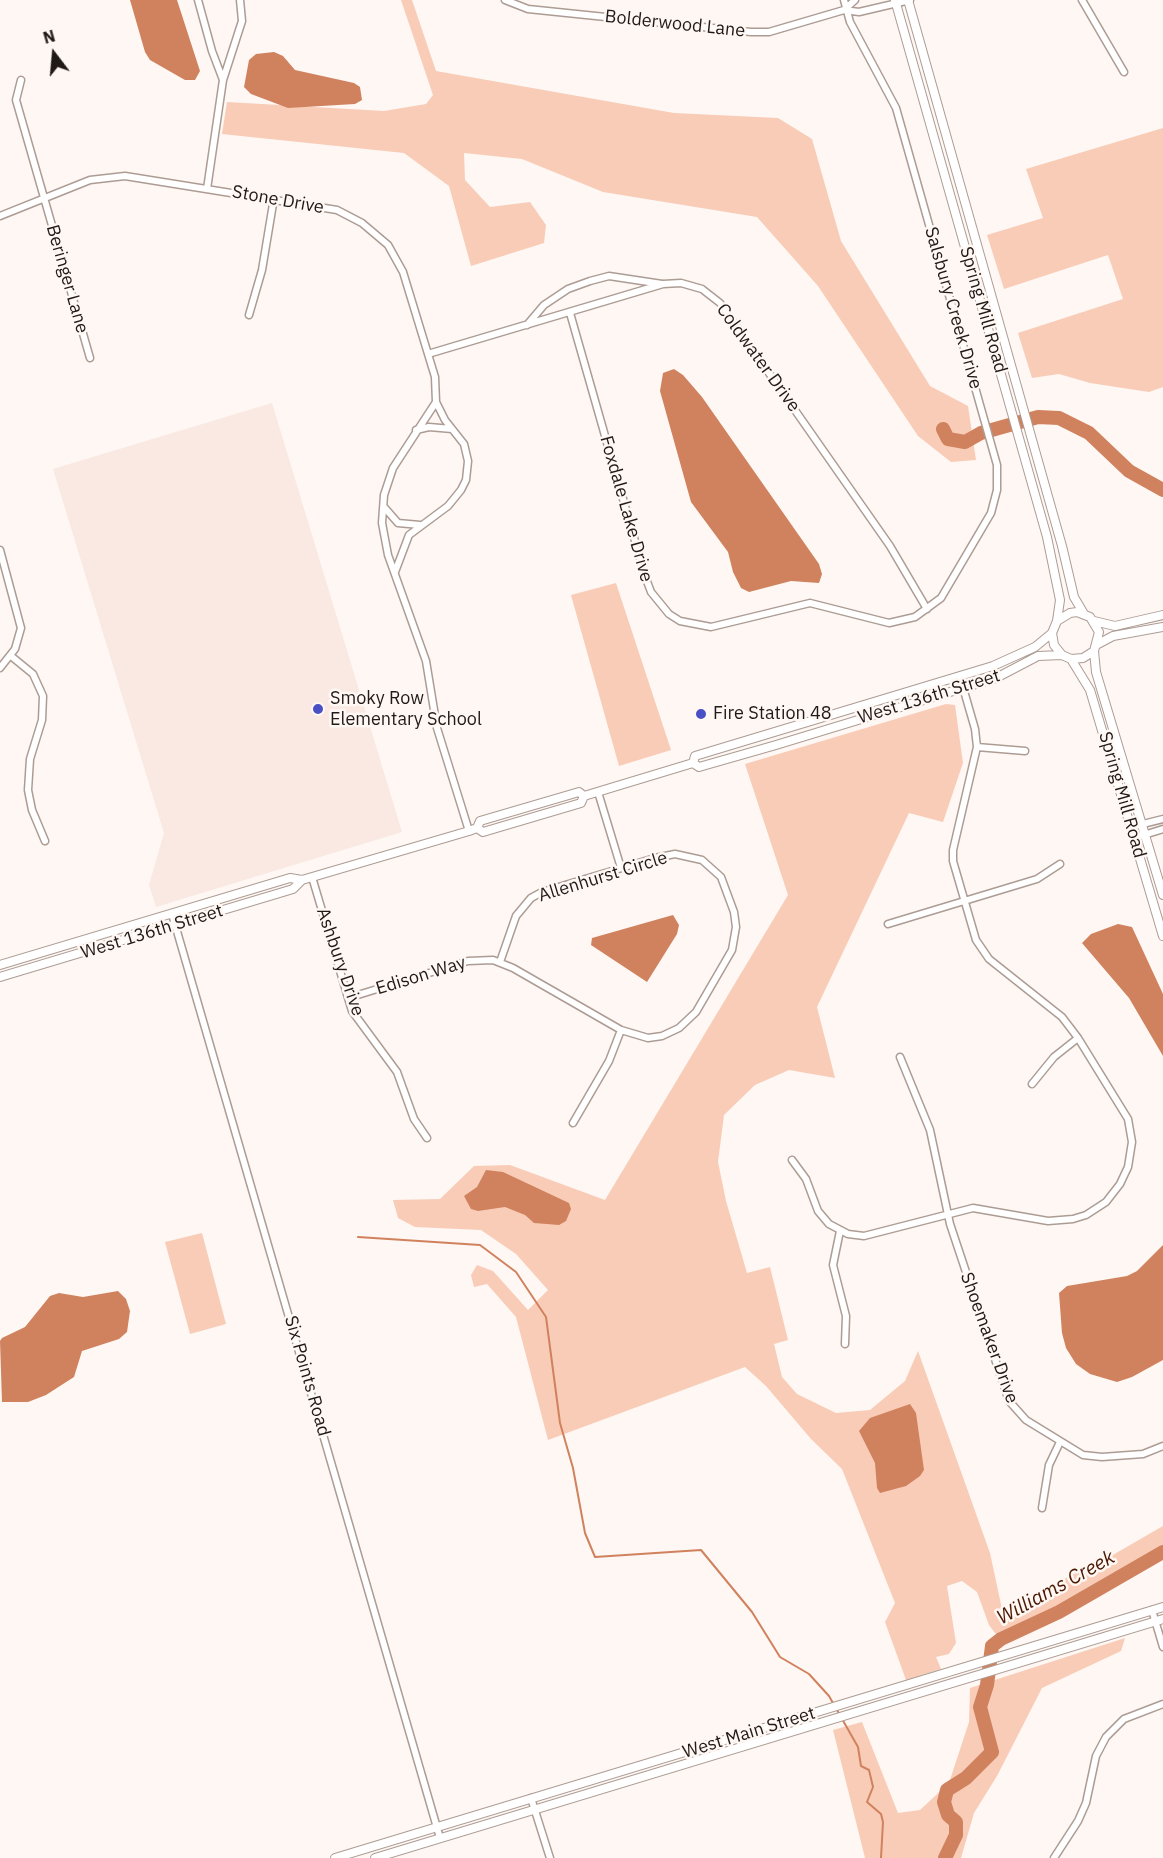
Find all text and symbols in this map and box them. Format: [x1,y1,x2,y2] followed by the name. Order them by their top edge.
[604,6,746,42] street label: Bolderwood Lane
[24,24,84,84] north arrow
[41,25,57,48] text: N
[230,181,326,219] street label: Stone Drive
[41,222,93,336] street label: Beringer Lane
[920,225,986,391] street label: Salsbury Creek Drive
[955,244,1011,376] street label: Spring Mill Road
[711,300,805,416] street label: Coldwater Drive
[595,433,657,585] street label: Foxdale Lake Drive
[855,665,1003,729] street label: West 136th Street
[330,688,482,730] place label: Smoky Row Elementary School
[311,702,325,716] marker: Smoky Row Elementary School
[713,703,832,725] place label: Fire Station 48
[694,707,708,721] marker: Fire Station 48
[1094,729,1150,861] street label: Spring Mill Road
[536,847,670,907] street label: Allenhurst Circle
[78,900,226,964] street label: West 136th Street
[311,905,369,1019] street label: Ashbury Drive
[373,952,469,1000] street label: Edison Way
[955,1270,1023,1406] street label: Shoemaker Drive
[279,1313,335,1439] street label: Six Points Road
[993,1546,1119,1630] water label: Williams Creek
[680,1703,818,1763] street label: West Main Street

